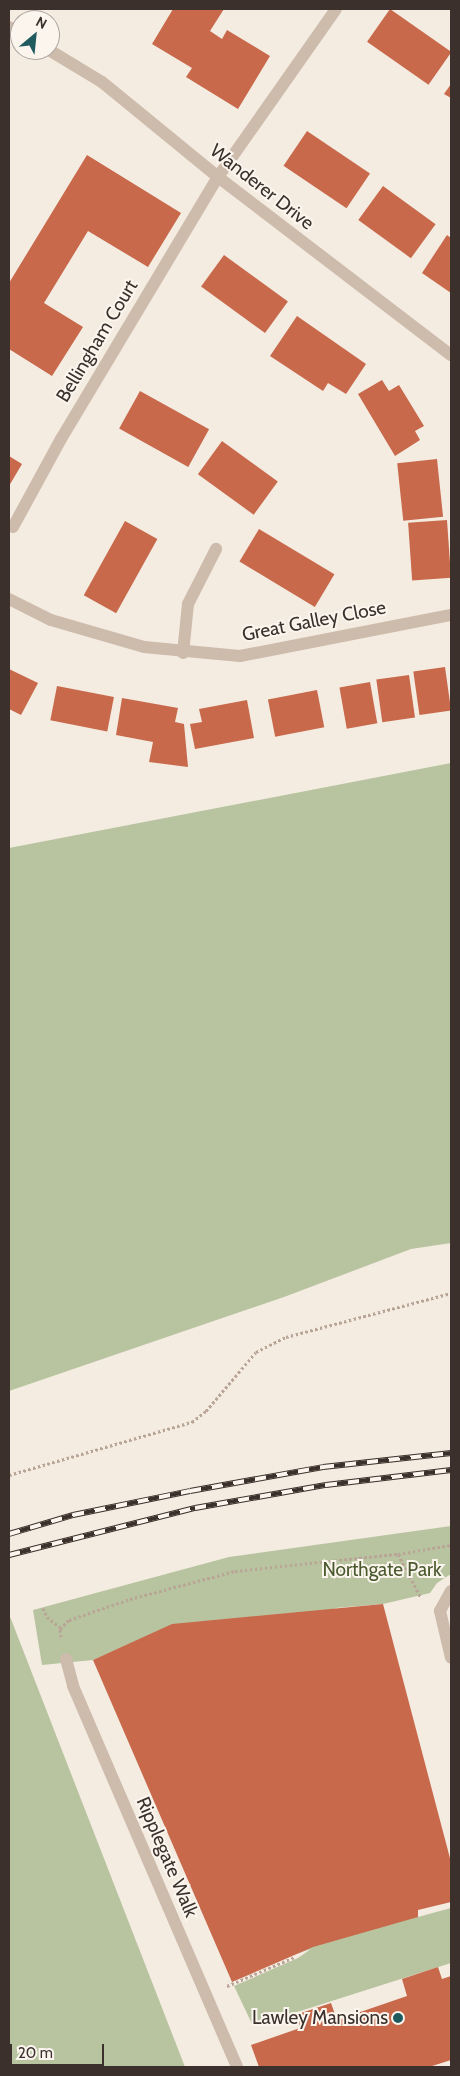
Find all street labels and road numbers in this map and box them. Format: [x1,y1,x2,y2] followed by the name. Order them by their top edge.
[205,139,319,235] street label: Wanderer Drive
[51,276,143,406] street label: Bellingham Court
[240,596,388,646] street label: Great Galley Close
[131,1793,203,1921] street label: Ripplegate Walk

